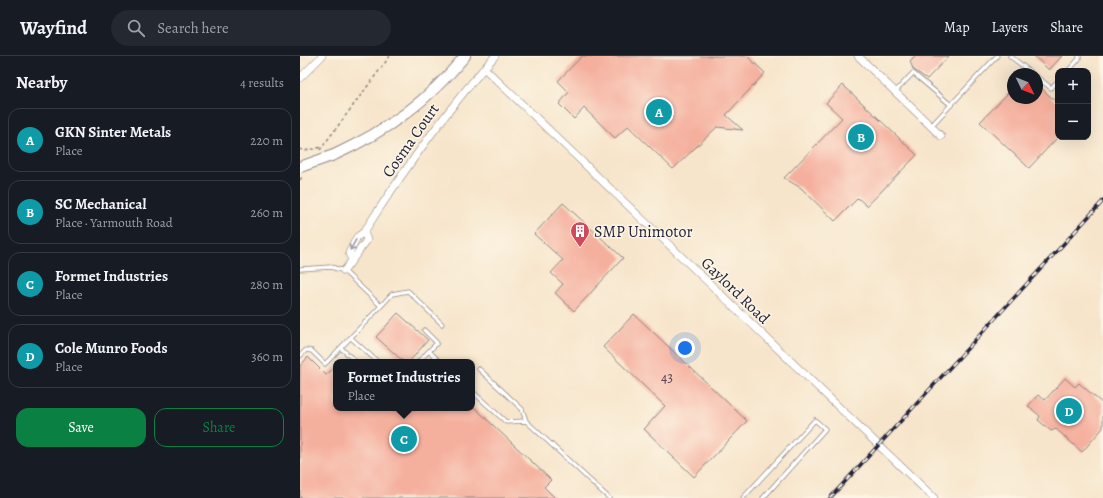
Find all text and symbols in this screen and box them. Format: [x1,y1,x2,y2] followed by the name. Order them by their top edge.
[111,10,391,46] search box
[20,15,87,41] text: Wayfind
[125,17,147,39] icon: search
[157,18,229,38] text: Search here
[944,18,970,37] text: Map
[992,18,1028,37] text: Layers
[1050,18,1083,37] text: Share
[1007,68,1043,104] north arrow
[1055,68,1091,140] map controls
[1055,68,1091,104] button: +
[16,71,67,94] text: Nearby
[240,74,284,91] text: 4 results
[646,97,672,127] pin: A
[377,99,444,182] street label: Cosma Court
[1055,104,1091,140] button: −
[55,122,171,142] text: GKN Sinter Metals
[848,122,874,152] pin: B
[26,132,34,149] text: A
[250,132,283,149] text: 220 m
[55,142,83,159] text: Place
[55,194,146,214] text: SC Mechanical
[26,204,34,221] text: B
[250,204,283,221] text: 260 m
[55,214,173,231] text: Place · Yarmouth Road
[569,220,591,248] building icon: SMP Unimotor
[594,221,693,243] place label: SMP Unimotor
[349,238,357,250] one-way arrow
[696,252,775,329] street label: Gaylord Road
[55,266,168,286] text: Formet Industries
[26,276,34,293] text: C
[250,276,283,293] text: 280 m
[55,286,83,303] text: Place
[55,338,168,358] text: Cole Munro Foods
[675,338,695,358] your location
[25,348,35,365] text: D
[251,348,283,365] text: 360 m
[55,358,83,375] text: Place
[333,359,475,411] popup
[347,367,461,387] text: Formet Industries
[661,368,673,387] house number: 43
[347,387,375,404] text: Place
[1056,396,1082,426] pin: D
[16,408,146,447] button: Save
[154,408,284,447] button: Share
[391,424,417,454] pin: C

